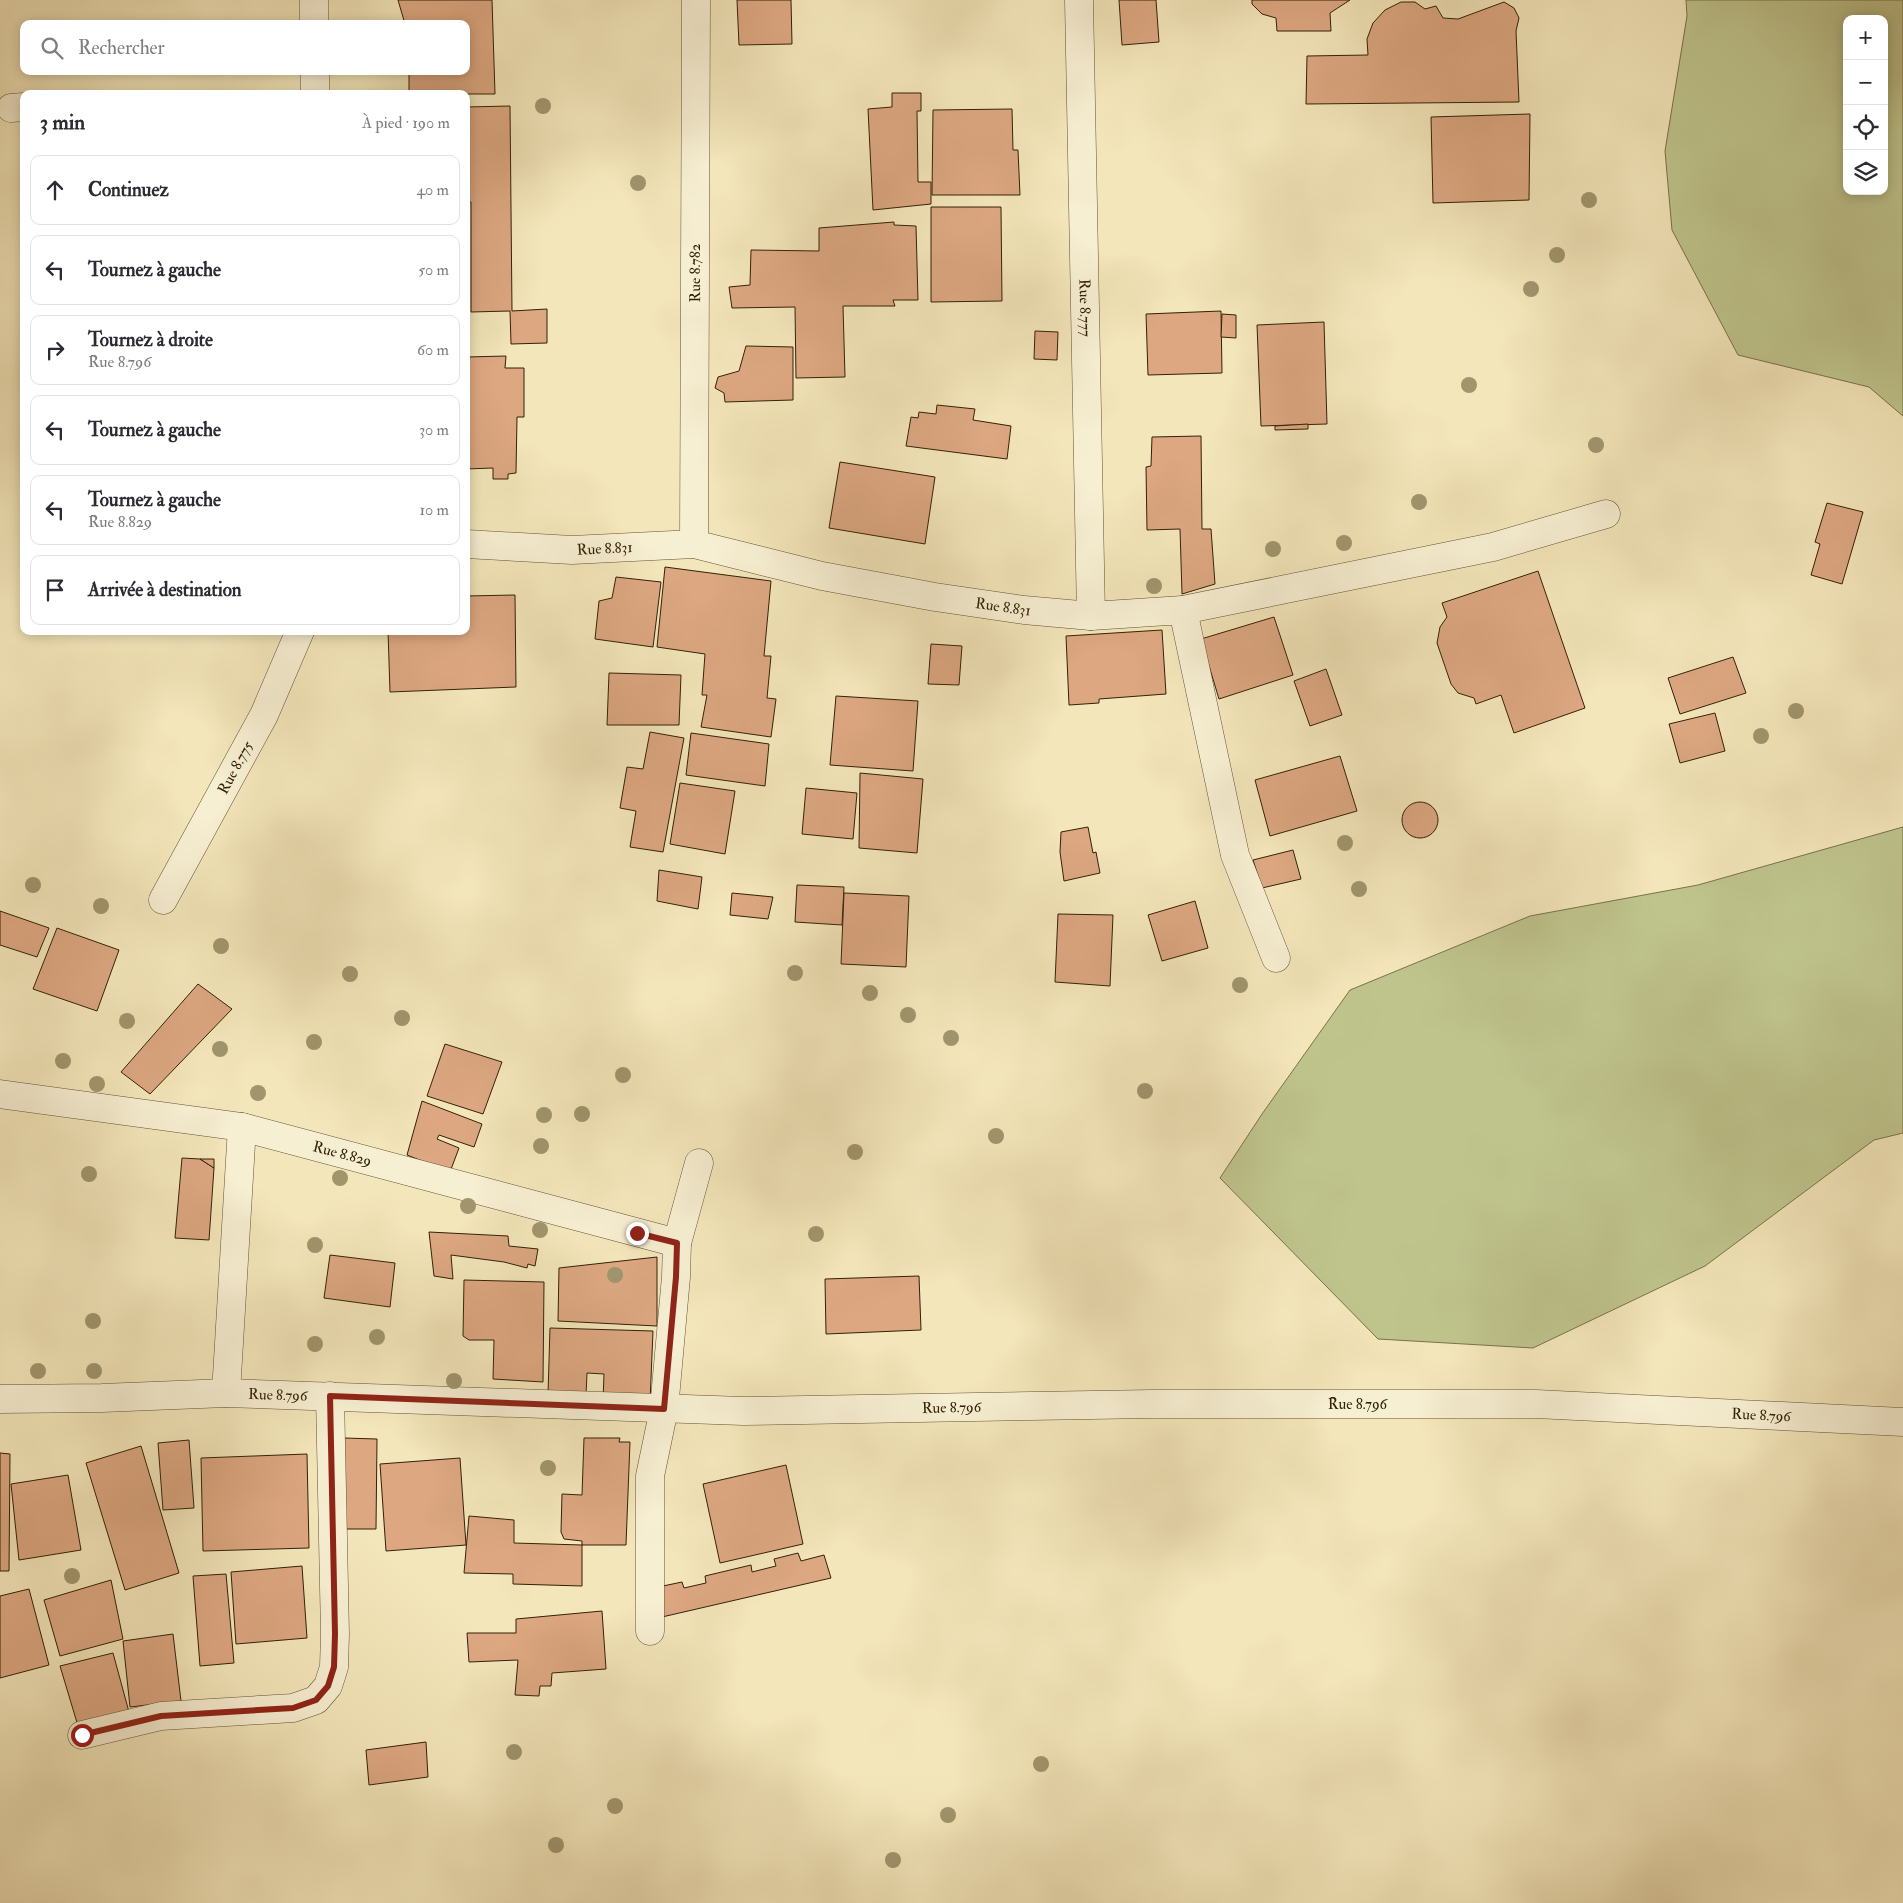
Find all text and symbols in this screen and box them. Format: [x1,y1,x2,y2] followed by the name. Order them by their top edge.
[1843,15,1888,195] map controls
[1843,15,1888,60] button: +
[20,20,470,75] search box
[38,34,66,62] icon: search
[78,36,165,60] text: Rechercher
[1843,60,1888,105] button: −
[1843,105,1888,150] button: locate
[40,109,85,136] text: 3 min
[362,113,450,133] text: À pied · 190 m
[1843,150,1888,195] button: layers
[41,176,69,204] icon: ahead
[88,178,169,202] text: Continuez
[416,180,449,200] text: 40 m
[686,243,705,302] street label: Rue 8.782
[41,256,69,284] icon: left
[88,258,221,282] text: Tournez à gauche
[418,260,449,280] text: 50 m
[1074,279,1095,337] street label: Rue 8.777
[88,328,213,352] text: Tournez à droite
[41,336,69,364] icon: right
[417,340,449,360] text: 60 m
[88,352,151,372] text: Rue 8.796
[41,416,69,444] icon: left
[88,418,221,442] text: Tournez à gauche
[419,420,449,440] text: 30 m
[88,488,221,512] text: Tournez à gauche
[41,496,69,524] icon: left
[419,500,449,520] text: 10 m
[88,512,152,532] text: Rue 8.829
[576,538,633,560] street label: Rue 8.831
[41,576,69,604] icon: arrive
[88,578,242,602] text: Arrivée à destination
[974,594,1032,621] street label: Rue 8.831
[214,738,258,798] street label: Rue 8.775
[311,1137,374,1171] street label: Rue 8.829
[626,1222,649,1245] route end
[248,1385,309,1406] street label: Rue 8.796
[1328,1395,1389,1414] street label: Rue 8.796
[922,1398,983,1418] street label: Rue 8.796
[1731,1405,1793,1427] street label: Rue 8.796
[71,1724,94,1747] route start

